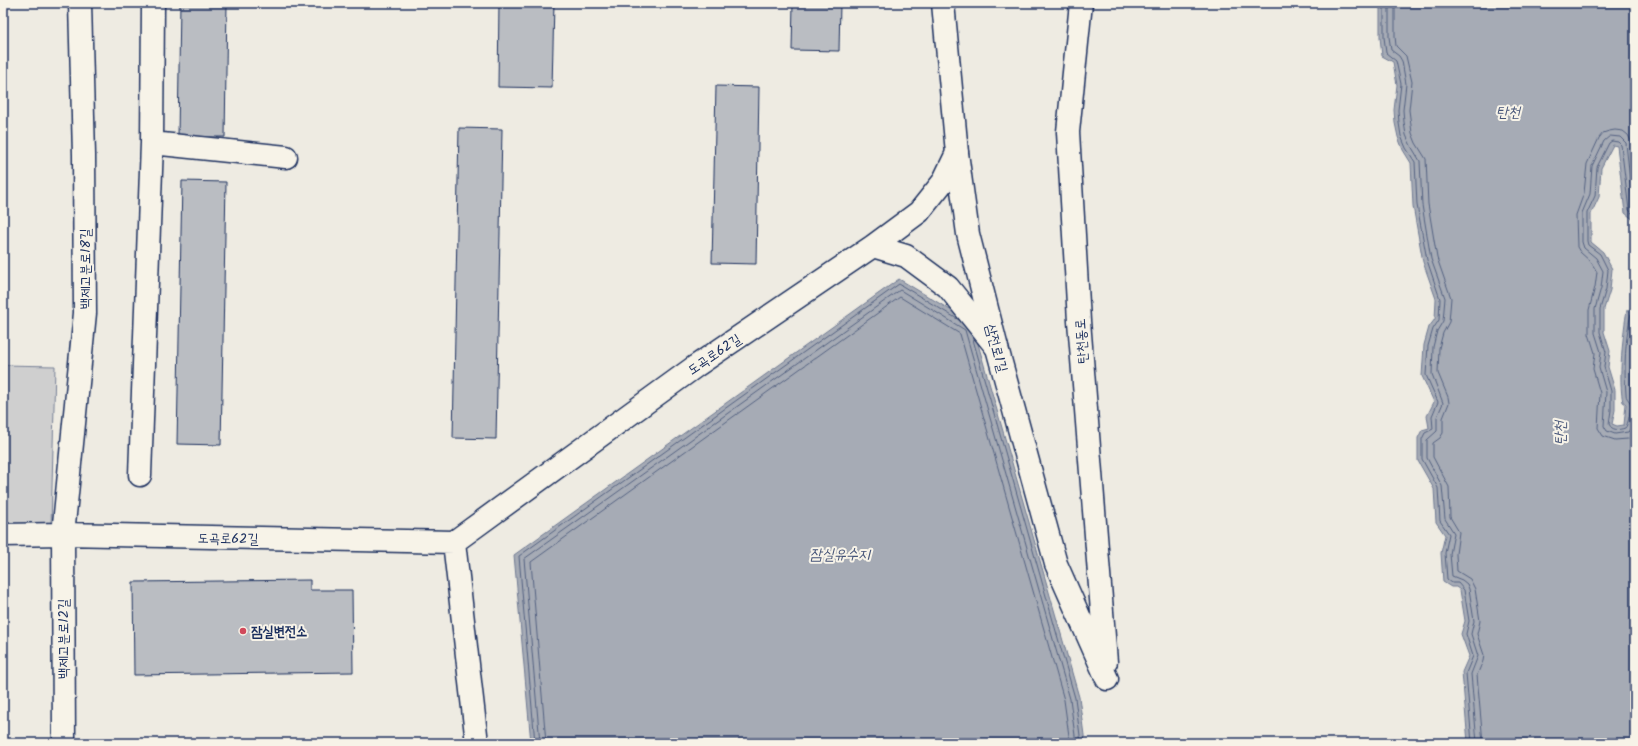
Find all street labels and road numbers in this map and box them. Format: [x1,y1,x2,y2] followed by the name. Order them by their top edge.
[75,228,97,309] street label: 백제고분로18길
[1069,318,1095,364] street label: 탄천동로
[979,322,1013,376] street label: 삼전로1길
[683,328,747,381] street label: 도곡로62길
[197,527,259,551] street label: 도곡로62길
[53,598,75,679] street label: 백제고분로12길

